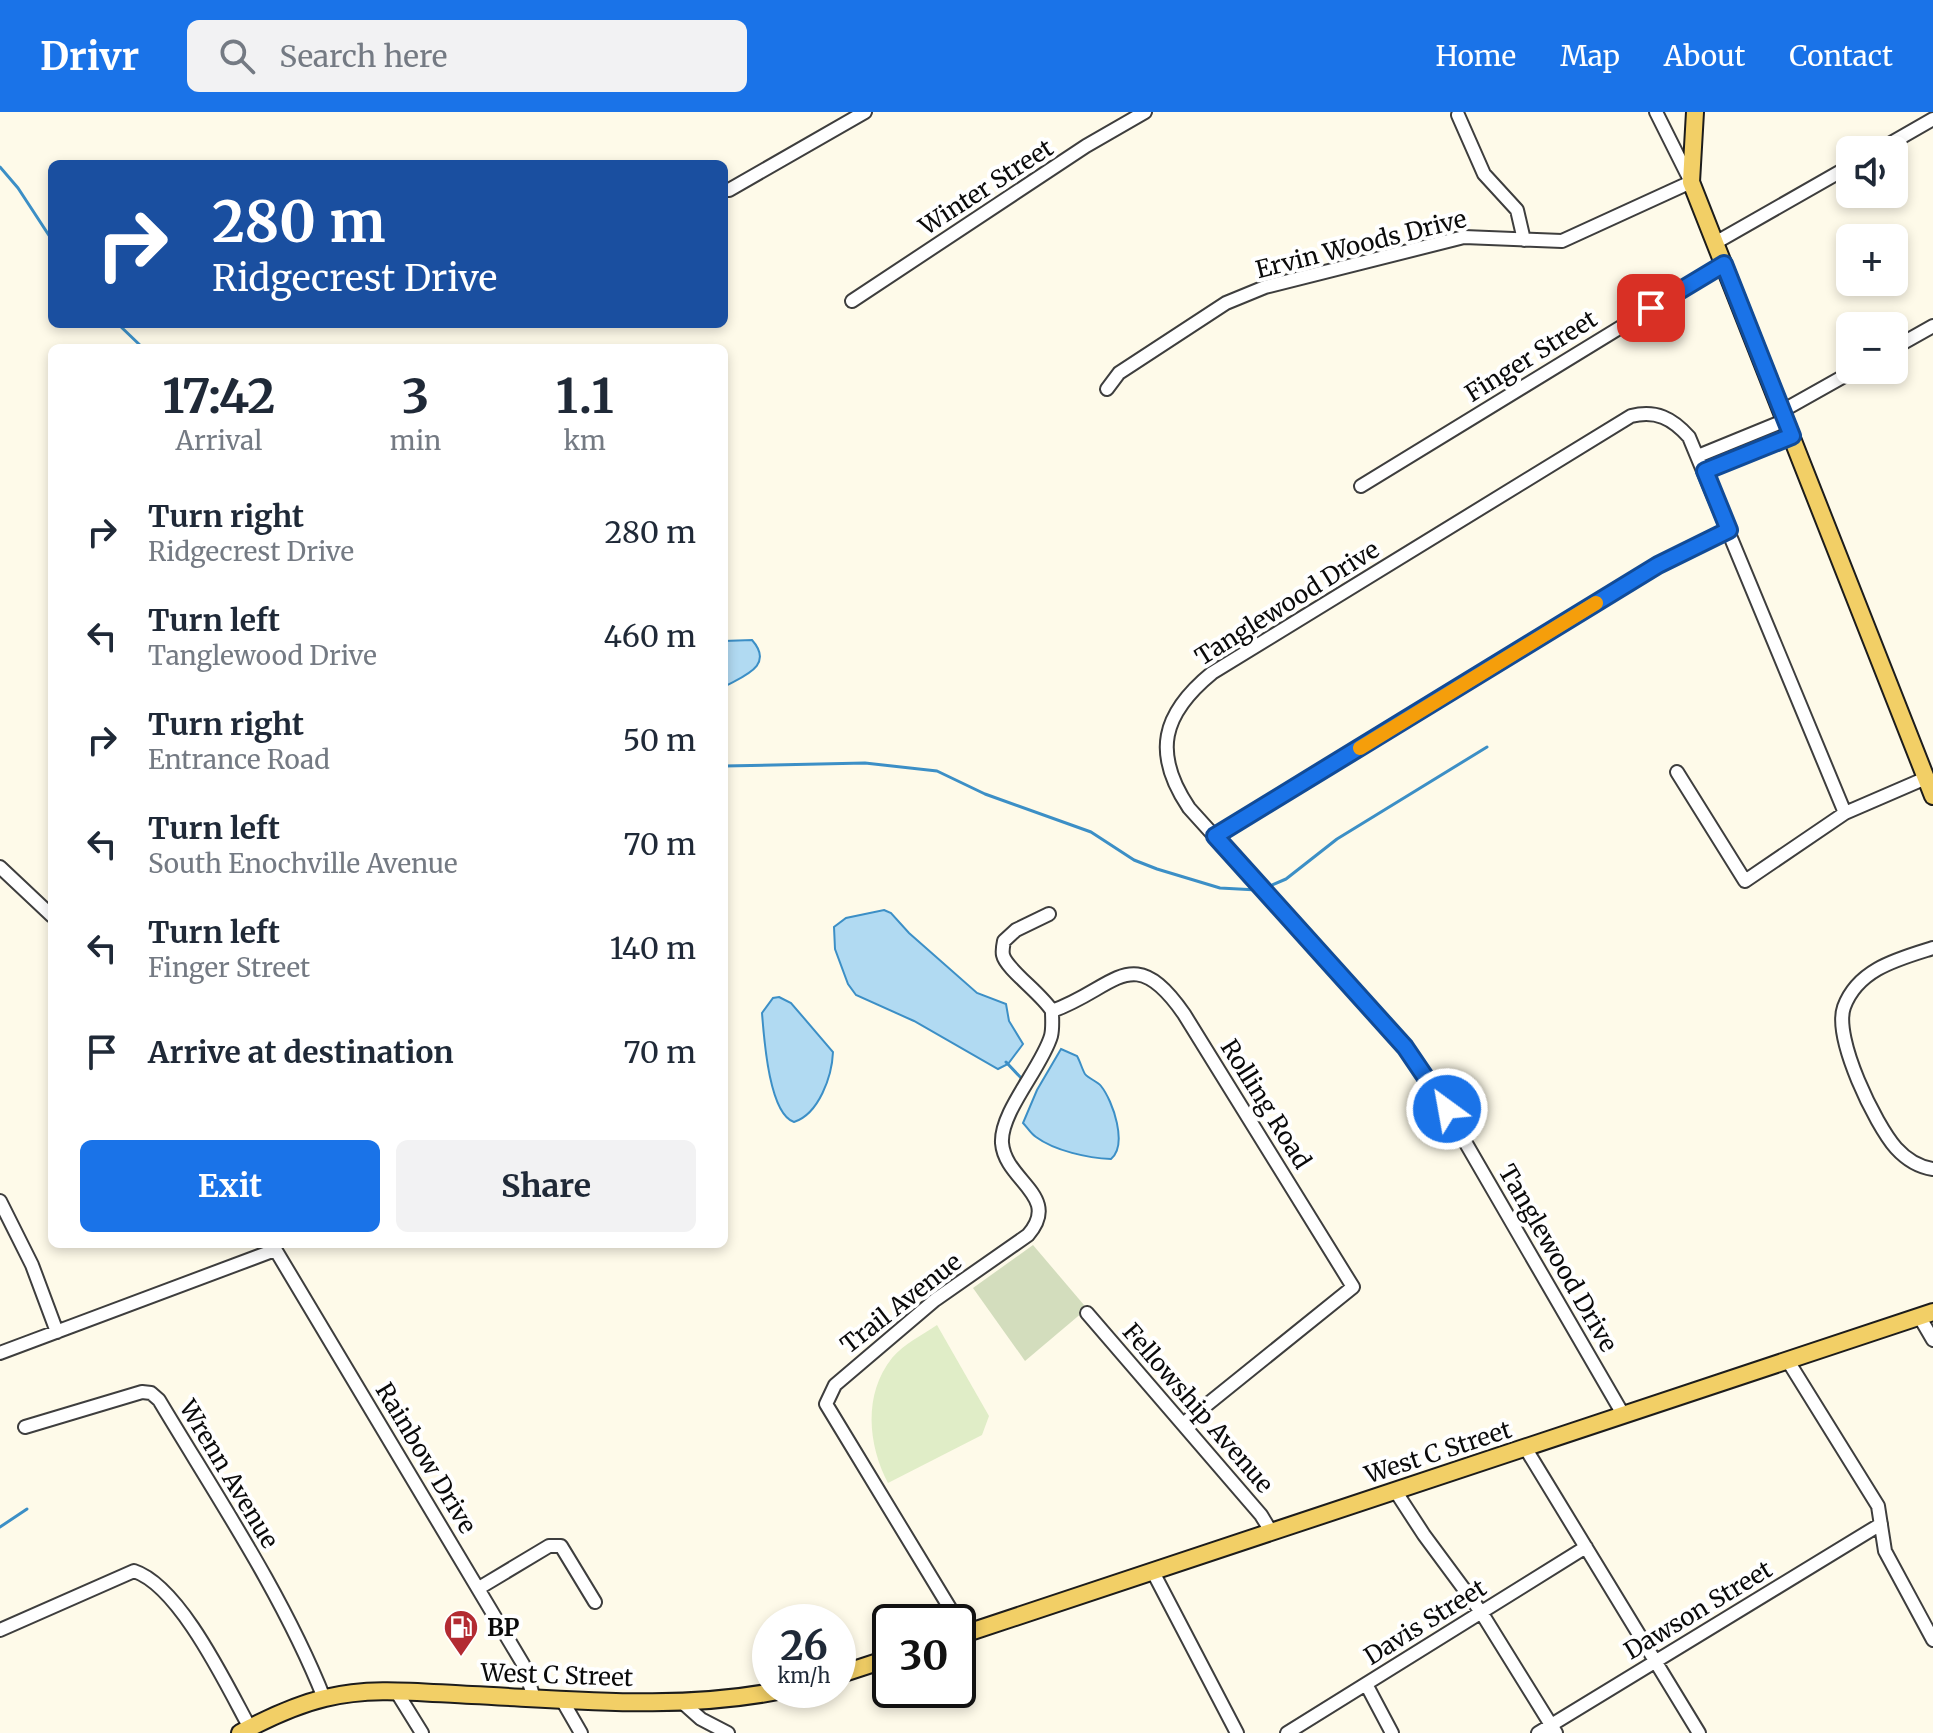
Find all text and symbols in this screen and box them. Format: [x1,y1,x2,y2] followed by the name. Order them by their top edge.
[187,20,747,92] search box
[40,33,139,80] text: Drivr
[215,34,259,78] icon: search
[279,37,447,75] text: Search here
[1435,38,1516,74] text: Home
[1560,38,1620,74] text: Map
[1664,38,1745,74] text: About
[1789,38,1893,74] text: Contact
[912,132,1059,242] street label: Winter Street
[1836,136,1908,384] map controls
[1836,136,1908,208] button: sound
[212,187,386,257] text: 280 m
[80,192,184,296] icon: right
[1252,203,1470,285] street label: Ervin Woods Drive
[1836,224,1908,296] button: +
[212,256,497,301] text: Ridgecrest Drive
[1617,274,1685,342] pin
[1629,286,1673,330] icon: arrive
[1459,303,1603,409] street label: Finger Street
[1836,312,1908,384] button: −
[162,366,276,426] text: 17:42
[402,366,429,426] text: 3
[556,366,614,426] text: 1.1
[176,424,262,457] text: Arrival
[390,424,441,457] text: min
[563,424,606,457] text: km
[148,497,304,535] text: Turn right
[80,510,124,554] icon: right
[605,513,696,551] text: 280 m
[1189,534,1385,672] street label: Tanglewood Drive
[148,535,354,568] text: Ridgecrest Drive
[148,601,280,639] text: Turn left
[80,614,124,658] icon: left
[603,617,696,655] text: 460 m
[148,639,377,672] text: Tanglewood Drive
[148,705,304,743] text: Turn right
[80,718,124,762] icon: right
[623,721,696,759] text: 50 m
[148,743,330,776] text: Entrance Road
[148,809,280,847] text: Turn left
[80,822,124,866] icon: left
[623,825,696,863] text: 70 m
[148,847,457,880] text: South Enochville Avenue
[148,913,280,951] text: Turn left
[80,926,124,970] icon: left
[610,929,696,967] text: 140 m
[148,951,310,984] text: Finger Street
[80,1030,124,1074] icon: arrive
[148,1033,454,1071] text: Arrive at destination
[623,1033,696,1071] text: 70 m
[1214,1033,1318,1175] street label: Rolling Road
[1405,1067,1489,1151] position arrow
[80,1140,380,1232] button: Exit
[396,1140,696,1232] button: Share
[1492,1159,1624,1357] street label: Tanglewood Drive
[834,1246,968,1360] street label: Trail Avenue
[1116,1317,1280,1499] street label: Fellowship Avenue
[369,1377,483,1539] street label: Rainbow Drive
[172,1393,285,1554] street label: Wrenn Avenue
[1360,1414,1516,1491] street label: West C Street
[1618,1553,1778,1666] street label: Dawson Street
[1358,1572,1492,1672] street label: Davis Street
[872,1604,976,1708] speed limit sign: 30
[442,1608,480,1658] fuel station icon: BP
[487,1612,519,1643] place label: BP
[780,1621,828,1671] text: 26
[479,1657,634,1693] street label: West C Street
[778,1663,830,1688] text: km/h

